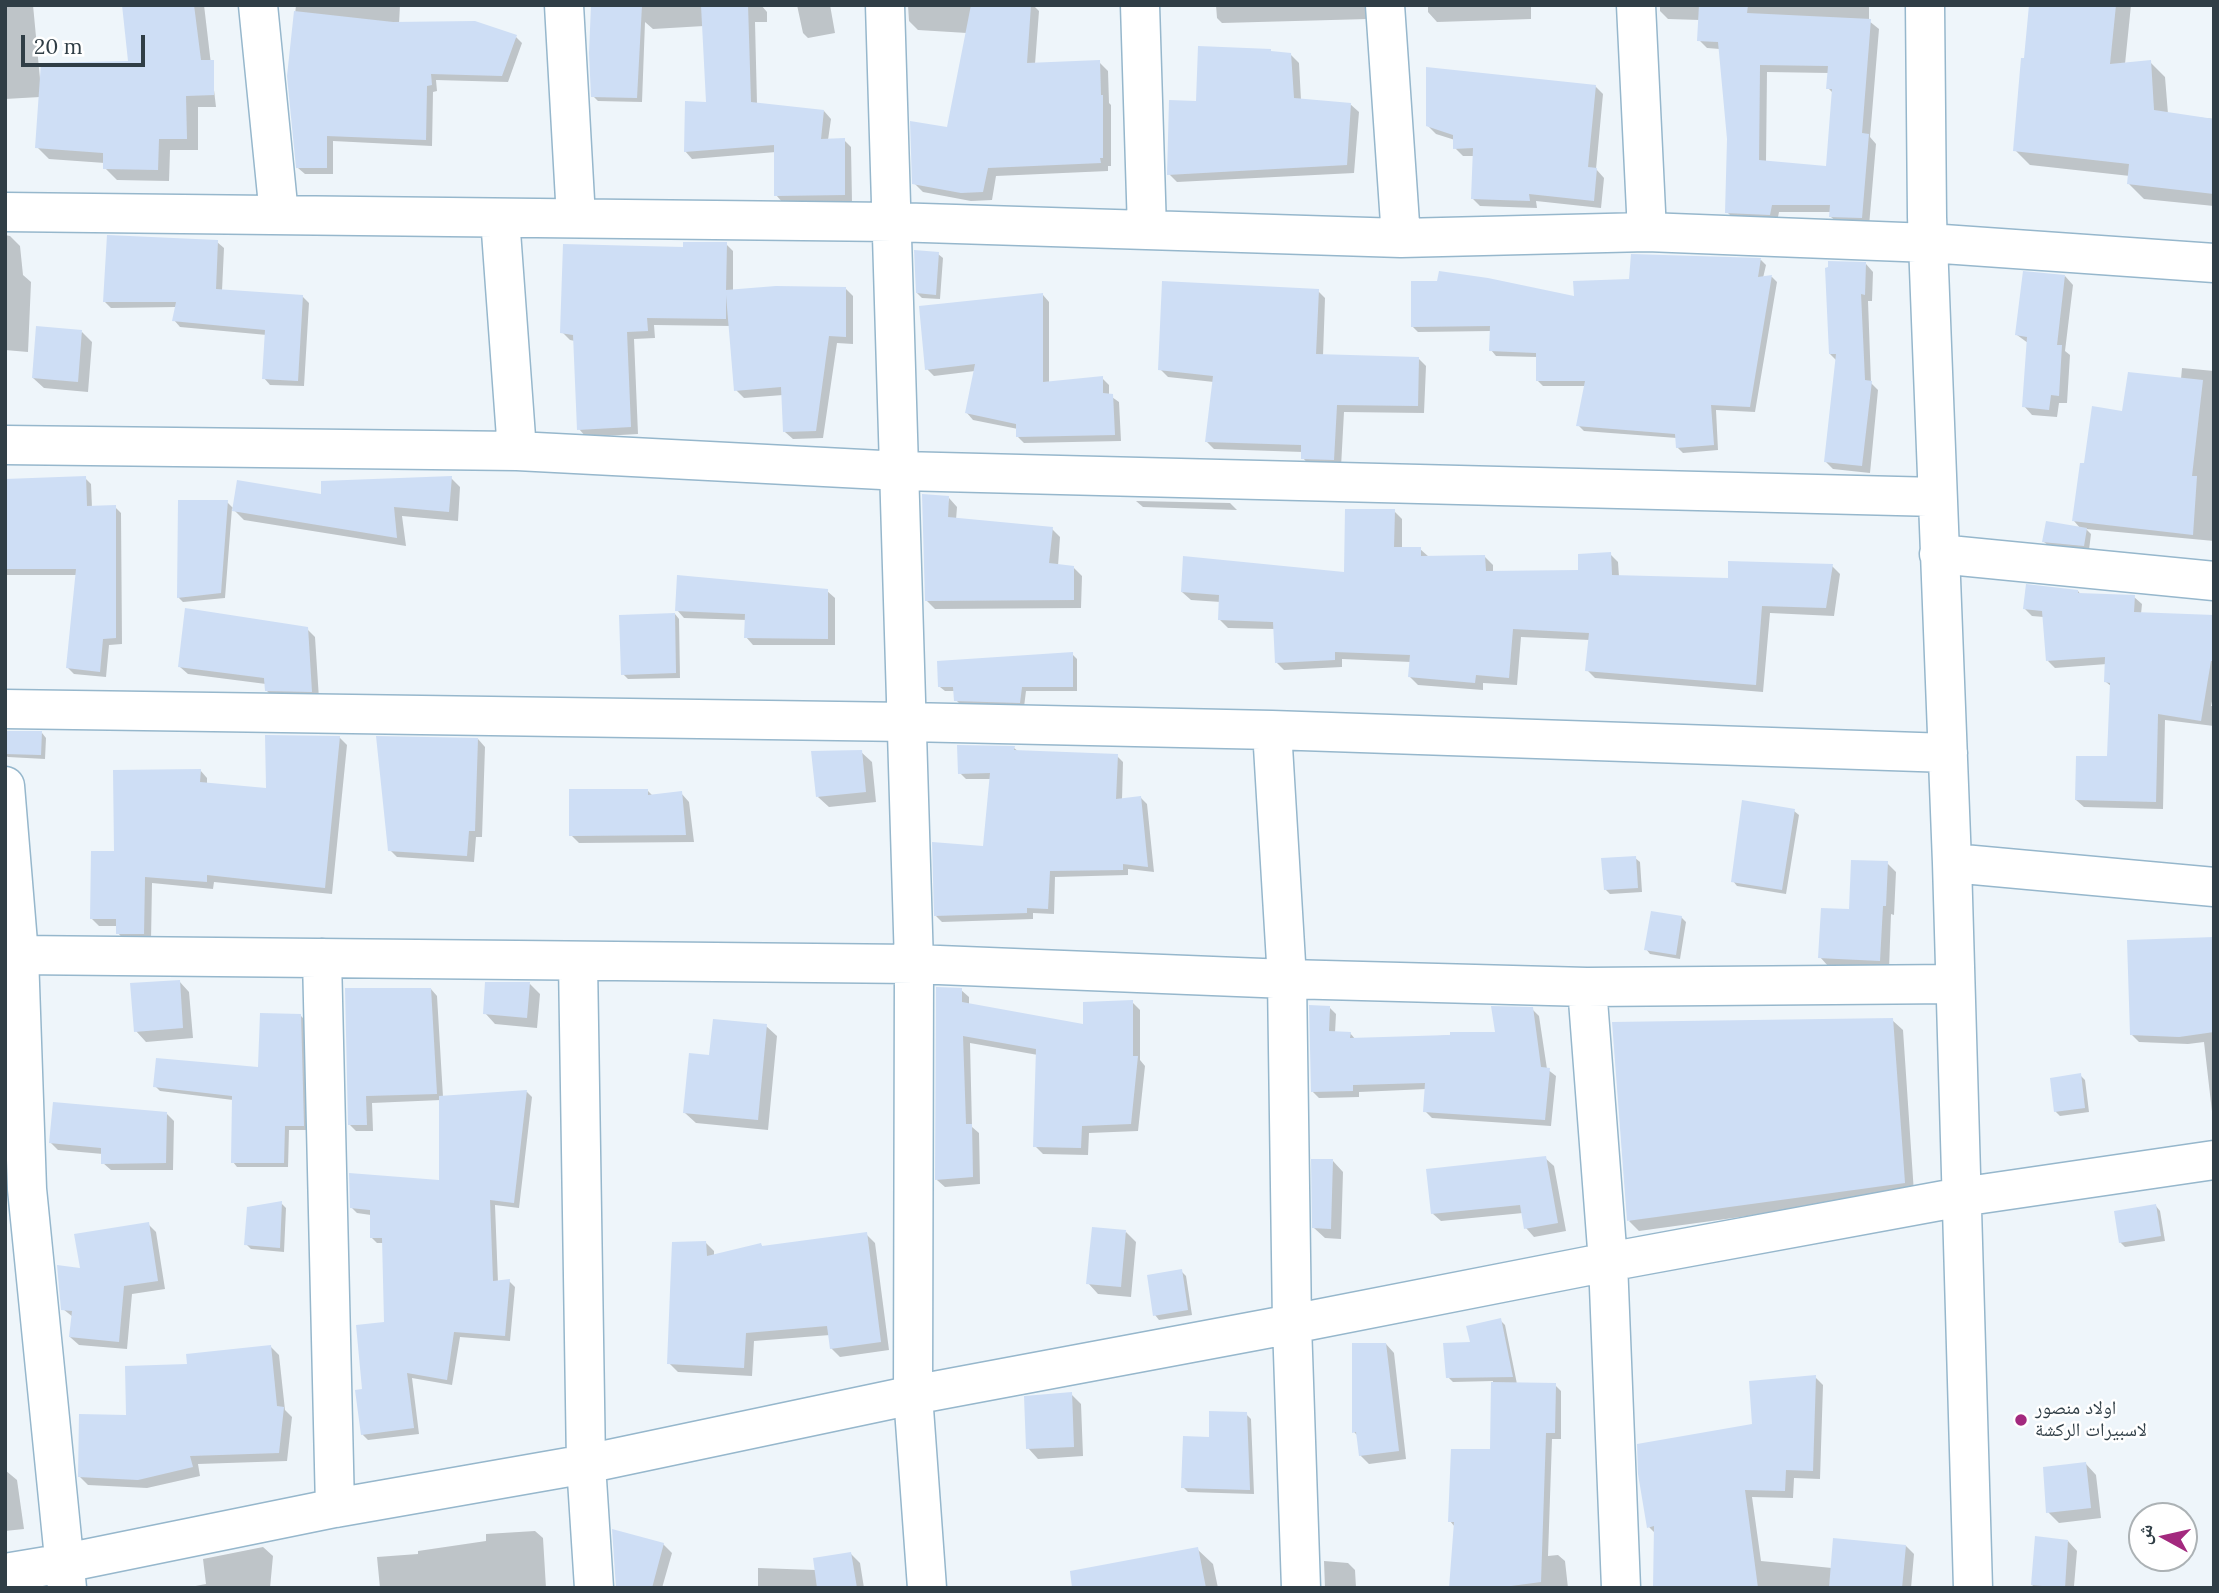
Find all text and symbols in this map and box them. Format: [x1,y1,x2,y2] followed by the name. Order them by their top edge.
[24,21,149,65] scale bar
[34,33,83,60] text: 20 m
[2035,1398,2147,1442] place label: اولاد منصور لاسبيرات الركشة
[2013,1412,2029,1428] marker: اولاد منصور لاسبيرات الركشة
[2128,1502,2198,1572] north arrow
[2131,1523,2157,1546] text: ش

